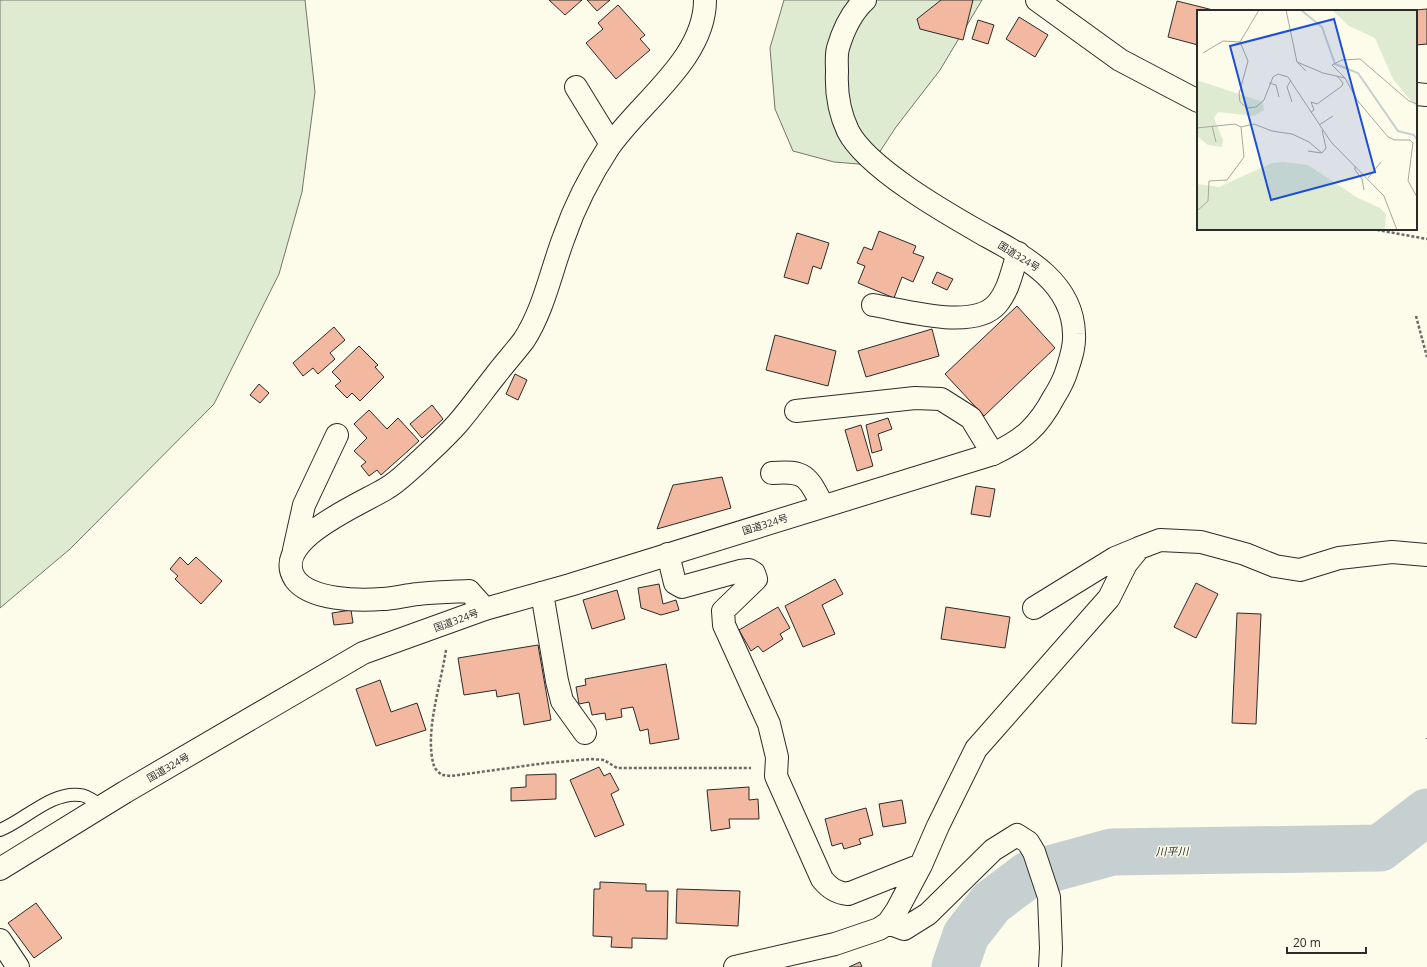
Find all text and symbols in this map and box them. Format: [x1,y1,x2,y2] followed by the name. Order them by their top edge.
[1197,10,1417,230] inset map
[995,238,1043,274] street label: 国道324号
[740,510,790,538] street label: 国道324号
[431,605,481,635] street label: 国道324号
[144,749,192,785] street label: 国道324号
[1155,843,1190,859] water label: 川平川
[1287,929,1366,955] scale bar
[1293,934,1321,951] text: 20 m

